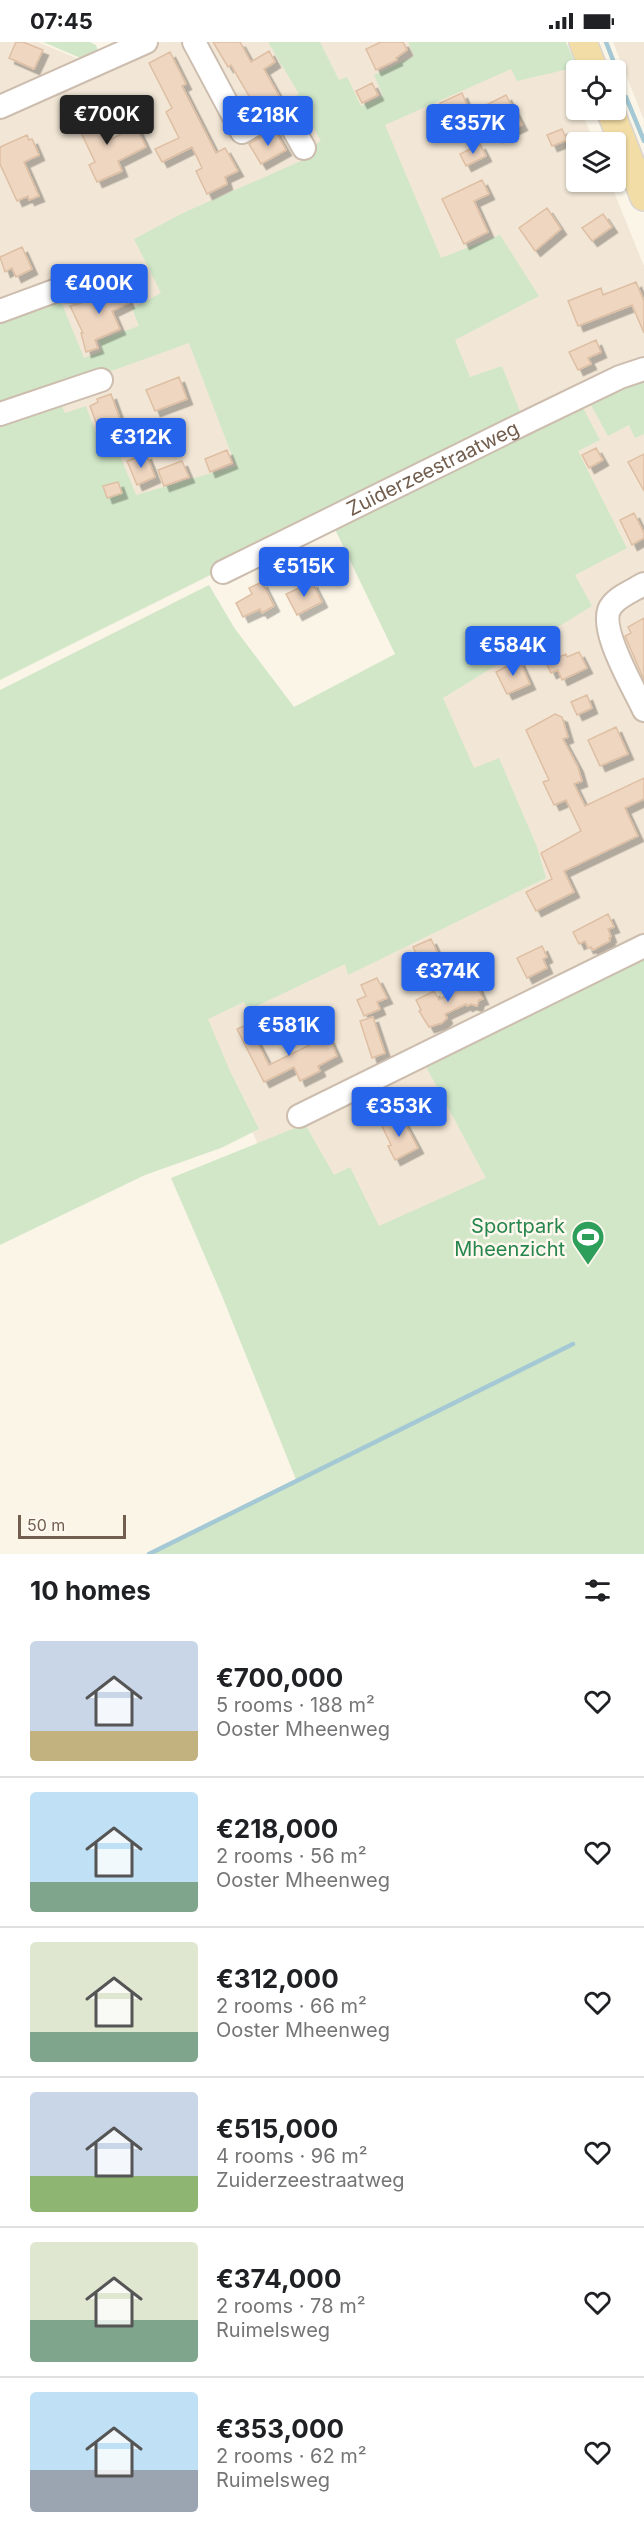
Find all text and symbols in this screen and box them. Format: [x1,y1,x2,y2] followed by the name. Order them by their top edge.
[30,8,93,34] text: 07:45
[566,60,626,192] map controls
[566,60,626,120] button: locate
[65,95,149,146] pin: €700K
[226,96,310,147] pin: €218K
[74,102,140,126] text: €700K
[237,103,299,127] text: €218K
[431,104,515,155] pin: €357K
[440,111,506,135] text: €357K
[566,132,626,192] button: layers
[57,264,141,315] pin: €400K
[65,271,133,295] text: €400K
[343,416,523,521] street label: Zuiderzeestraatweg
[99,418,183,469] pin: €312K
[110,425,172,449] text: €312K
[262,547,346,598] pin: €515K
[273,554,335,578] text: €515K
[471,626,555,677] pin: €584K
[479,633,547,657] text: €584K
[406,952,490,1003] pin: €374K
[416,959,480,983] text: €374K
[247,1006,331,1057] pin: €581K
[258,1013,320,1037] text: €581K
[357,1087,441,1138] pin: €353K
[366,1094,432,1118] text: €353K
[454,1214,565,1261] place label: Sportpark Mheenzicht
[570,1219,606,1266] sports icon: Sportpark Mheenzicht
[18,1512,126,1540] scale bar
[27,1515,65,1535] text: 50 m
[581,1574,614,1607] icon: filters
[30,1575,151,1606] text: 10 homes
[216,1662,343,1693] text: €700,000
[78,1665,150,1737] icon: home
[581,1685,614,1718] icon: heart
[216,1693,375,1717] text: 5 rooms · 188 m²
[216,1717,390,1741] text: Ooster Mheenweg
[216,1813,338,1844] text: €218,000
[78,1816,150,1888] icon: home
[581,1836,614,1869] icon: heart
[216,1844,367,1868] text: 2 rooms · 56 m²
[216,1868,390,1892] text: Ooster Mheenweg
[216,1963,339,1994] text: €312,000
[78,1966,150,2038] icon: home
[581,1986,614,2019] icon: heart
[216,1994,367,2018] text: 2 rooms · 66 m²
[216,2018,390,2042] text: Ooster Mheenweg
[216,2113,338,2144] text: €515,000
[78,2116,150,2188] icon: home
[581,2136,614,2169] icon: heart
[216,2144,368,2168] text: 4 rooms · 96 m²
[216,2168,405,2192] text: Zuiderzeestraatweg
[216,2263,341,2294] text: €374,000
[78,2266,150,2338] icon: home
[581,2286,614,2319] icon: heart
[216,2294,365,2318] text: 2 rooms · 78 m²
[216,2318,330,2342] text: Ruimelsweg
[216,2413,344,2444] text: €353,000
[78,2416,150,2488] icon: home
[581,2436,614,2469] icon: heart
[216,2444,367,2468] text: 2 rooms · 62 m²
[216,2468,330,2492] text: Ruimelsweg

